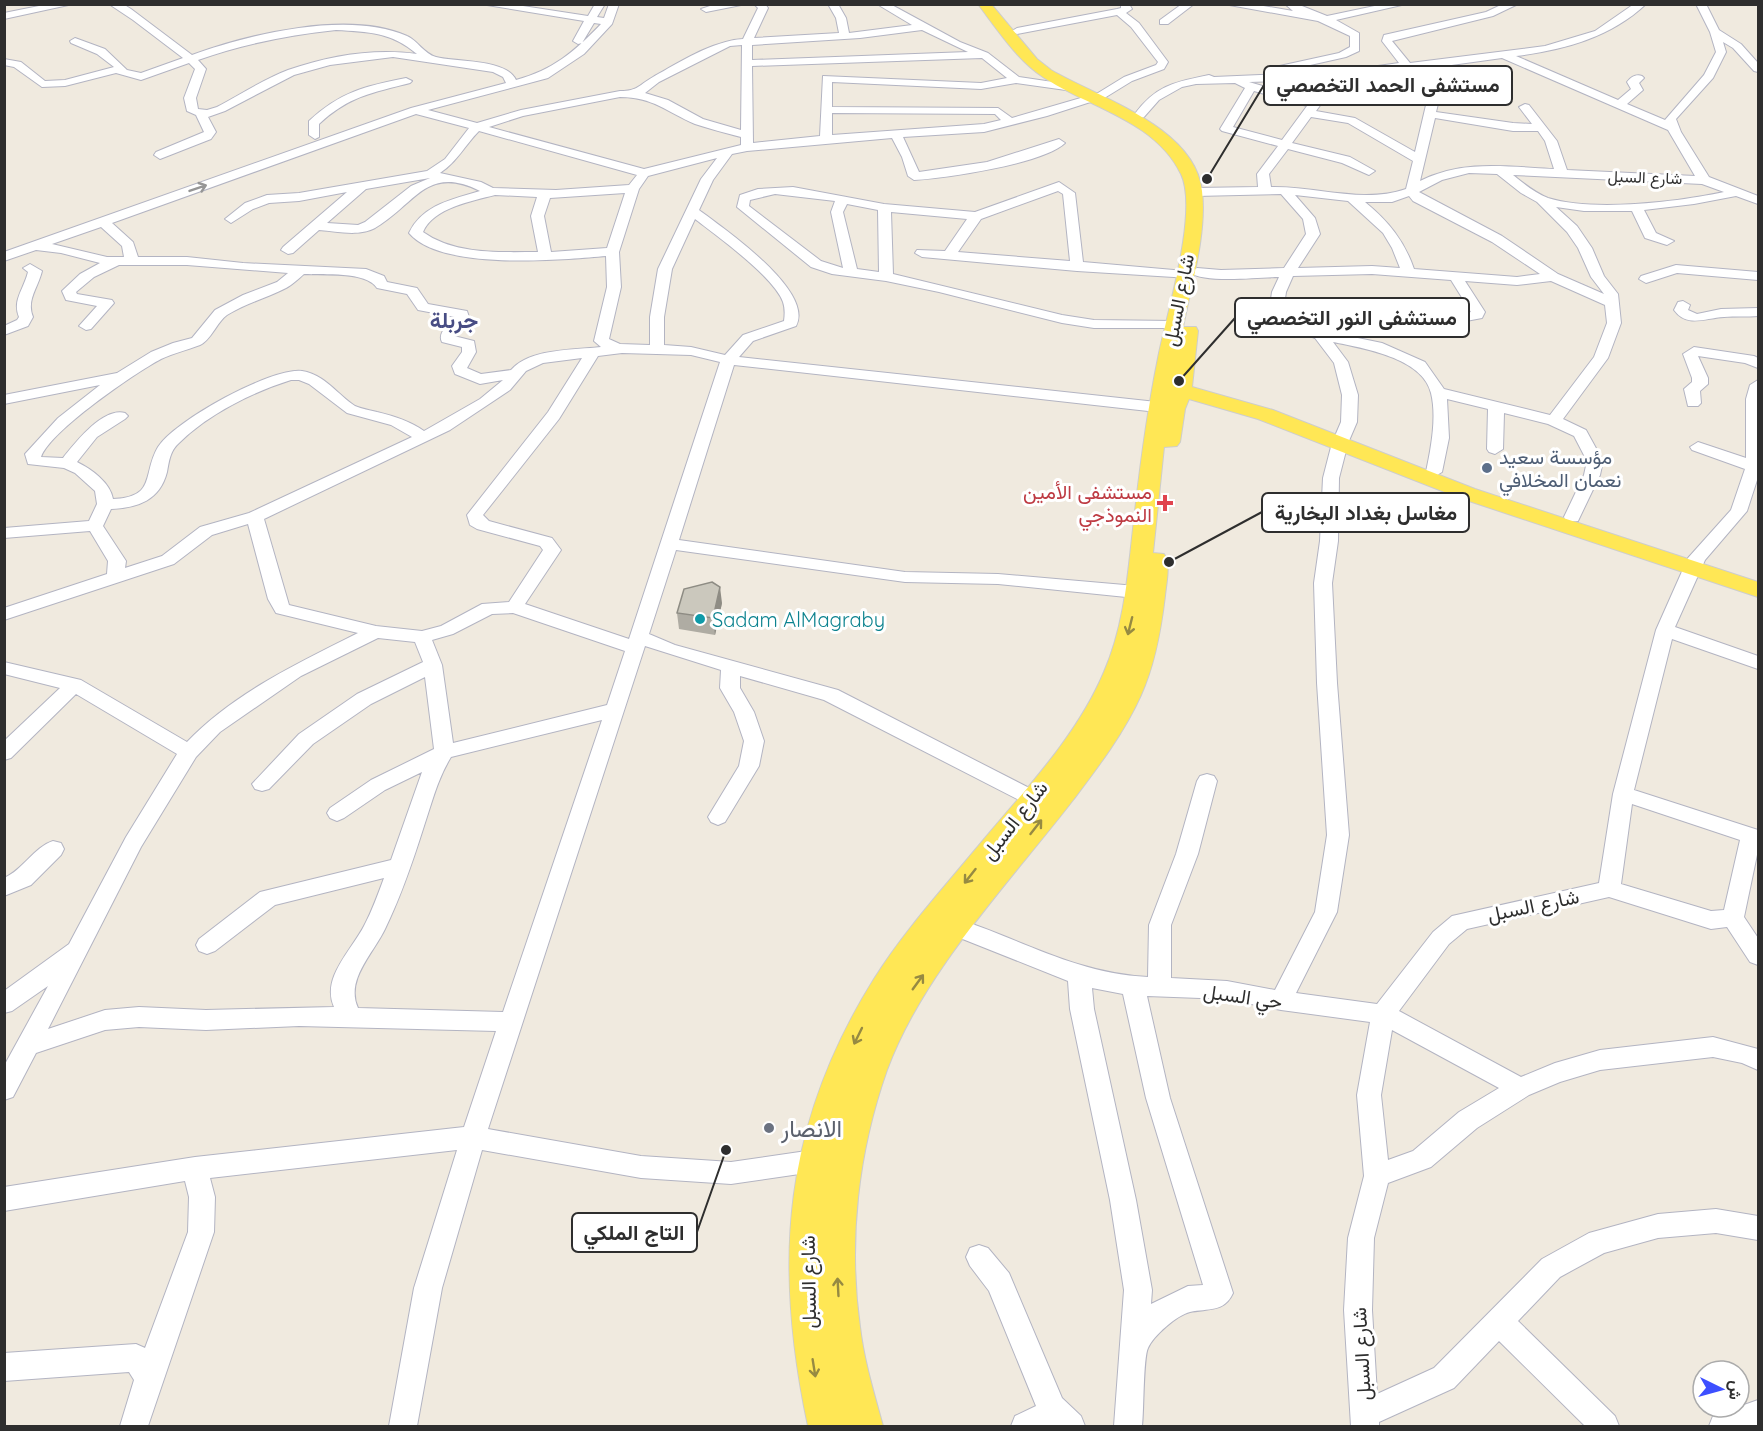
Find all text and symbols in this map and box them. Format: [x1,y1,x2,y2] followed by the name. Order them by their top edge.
[1264,66,1512,105] callout: مستشفى الحمد التخصصي
[1276,71,1500,102] text: مستشفى الحمد التخصصي
[1607,166,1683,190] street label: شارع السبل
[188,182,207,193] one-way arrow
[1157,252,1201,349] street label: شارع السبل
[1235,298,1469,337] callout: مستشفى النور التخصصي
[1247,304,1457,335] text: مستشفى النور التخصصي
[430,306,478,334] district label: جربلة
[1499,444,1622,497] place label: مؤسسة سعيد نعمان المخلافي
[1480,461,1494,475] marker: مؤسسة سعيد نعمان المخلافي
[1023,479,1152,532] place label: مستشفى الأمين النموذجي
[1262,493,1469,532] callout: مغاسل بغداد البخارية
[1156,494,1174,512] marker: مستشفى الأمين النموذجي
[1275,499,1457,526] text: مغاسل بغداد البخارية
[712,607,885,632] place label: Sadam AlMagraby
[693,612,707,626] marker: Sadam AlMagraby
[1124,616,1136,635] one-way arrow
[975,776,1054,866] street label: شارع السبل
[1030,819,1043,835] one-way arrow
[963,868,976,884] one-way arrow
[1485,883,1582,929] street label: شارع السبل
[912,975,924,991] one-way arrow
[1201,978,1284,1019] street label: حي السبل
[852,1026,864,1044] one-way arrow
[780,1113,842,1144] place label: الانصار
[762,1121,776,1135] marker: الانصار
[572,1213,697,1252] callout: التاج الملكي
[584,1219,684,1250] text: التاج الملكي
[795,1235,823,1329] street label: شارع السبل
[832,1277,843,1297] one-way arrow
[1346,1307,1378,1401] street label: شارع السبل
[809,1358,820,1378] one-way arrow
[1691,1359,1751,1419] north arrow
[1725,1380,1747,1401] text: ش

